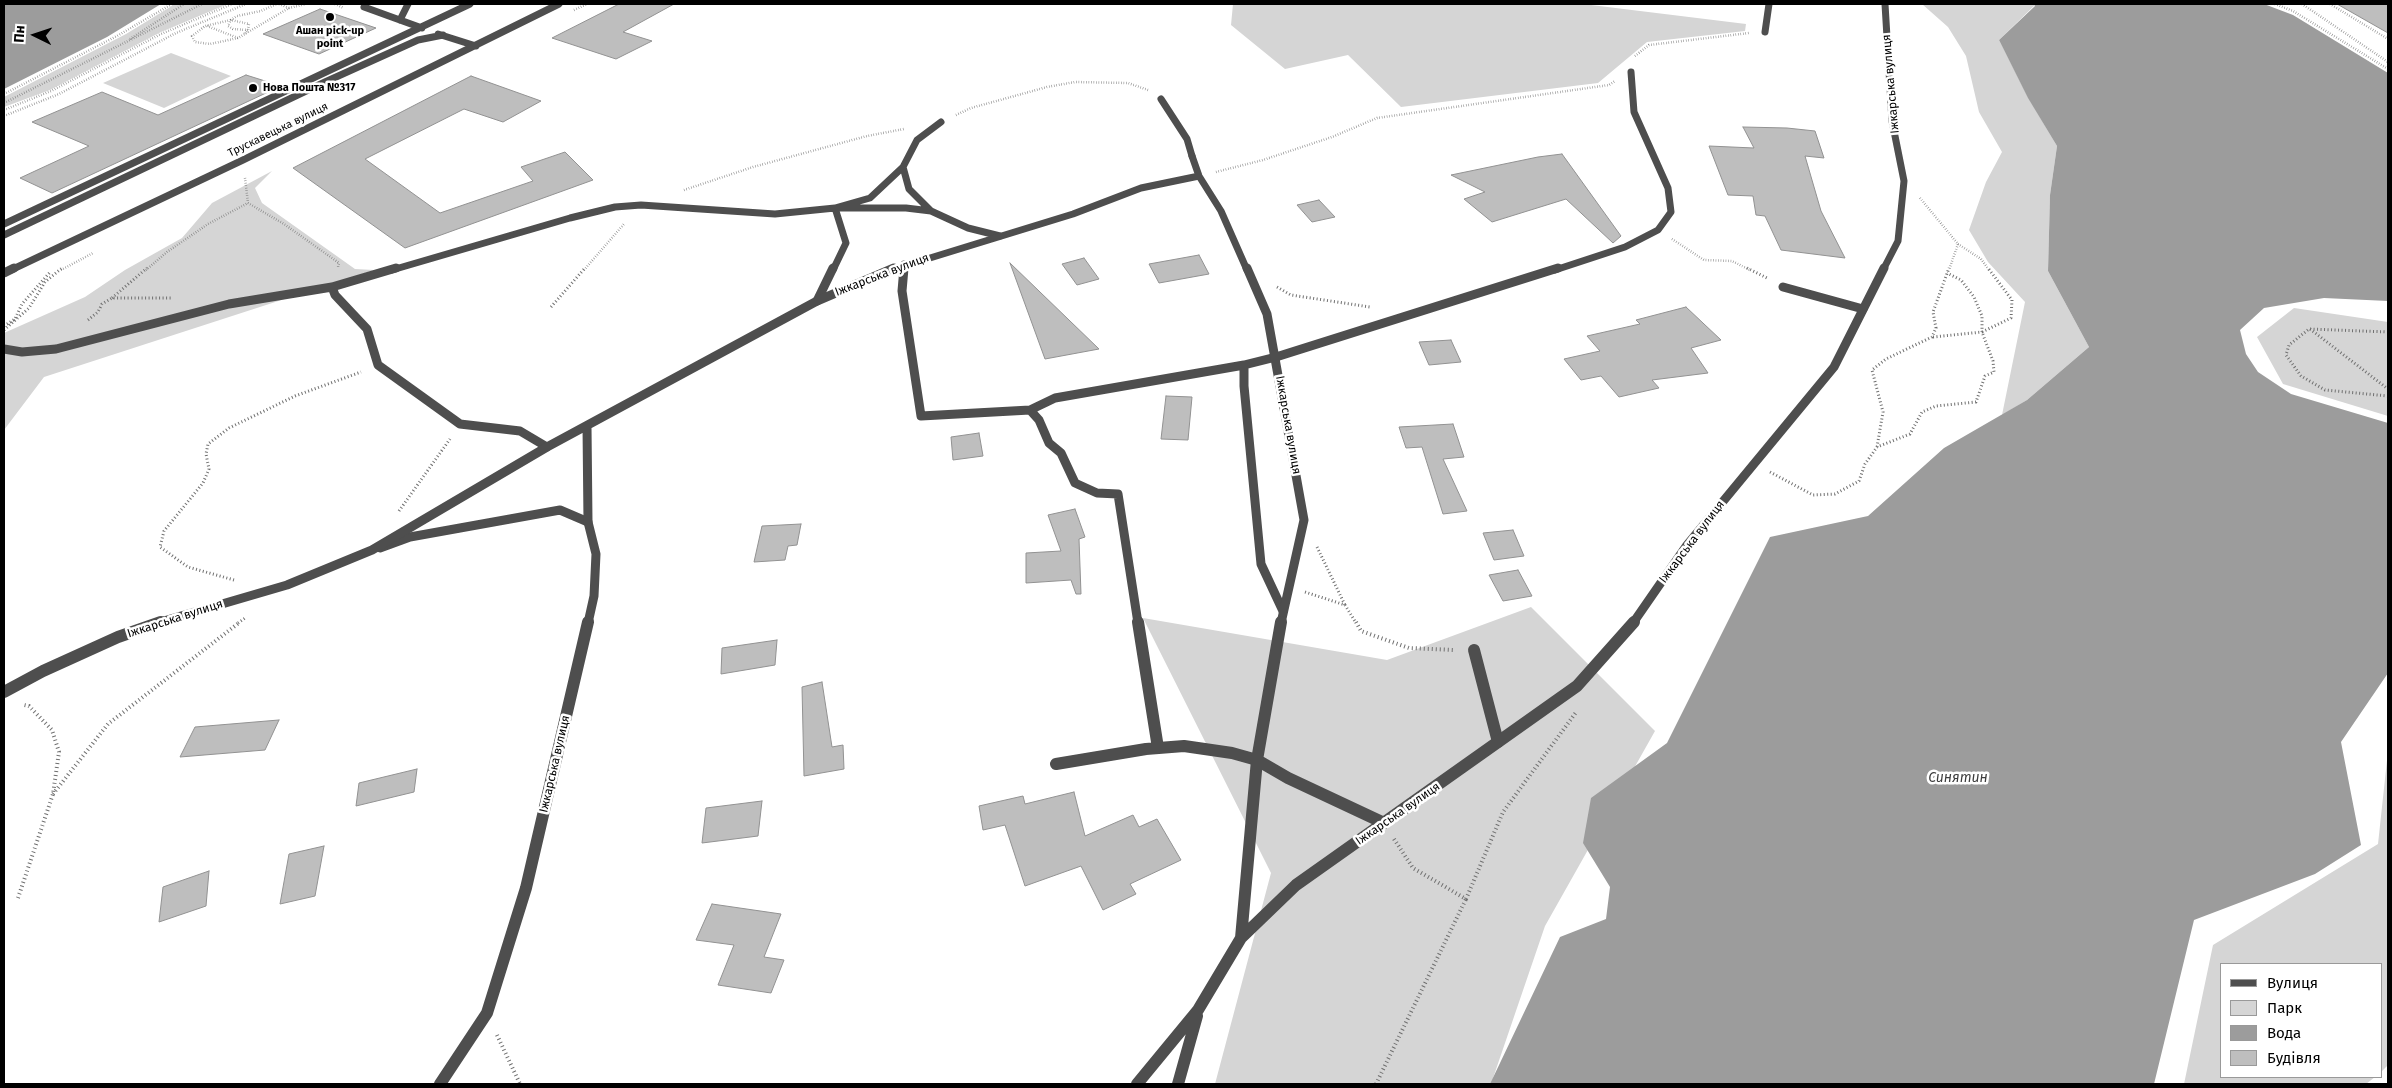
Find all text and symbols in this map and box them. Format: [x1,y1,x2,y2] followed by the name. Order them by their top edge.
[10,10,60,60] north arrow
[324,11,336,23] marker: Ашан pick-up point
[296,24,364,50] place label: Ашан pick-up point
[10,25,29,43] text: Пн
[1879,34,1903,134] street label: Іжкарська вулиця
[263,81,355,95] place label: Нова Пошта №317
[247,82,259,94] marker: Нова Пошта №317
[226,100,330,160] street label: Трускавецька вулиця
[833,250,931,300] street label: Іжкарська вулиця
[1272,375,1304,475] street label: Іжкарська вулиця
[1656,498,1728,586] street label: Іжкарська вулиця
[125,597,225,641] street label: Іжкарська вулиця
[537,714,573,814] street label: Іжкарська вулиця
[1928,770,1988,786] water label: Синятин
[1353,780,1443,848] street label: Іжкарська вулиця
[2220,963,2382,1078] legend
[2267,974,2318,992] text: Вулиця
[2267,999,2302,1017] text: Парк
[2267,1024,2301,1042] text: Вода
[2267,1049,2321,1067] text: Будівля

